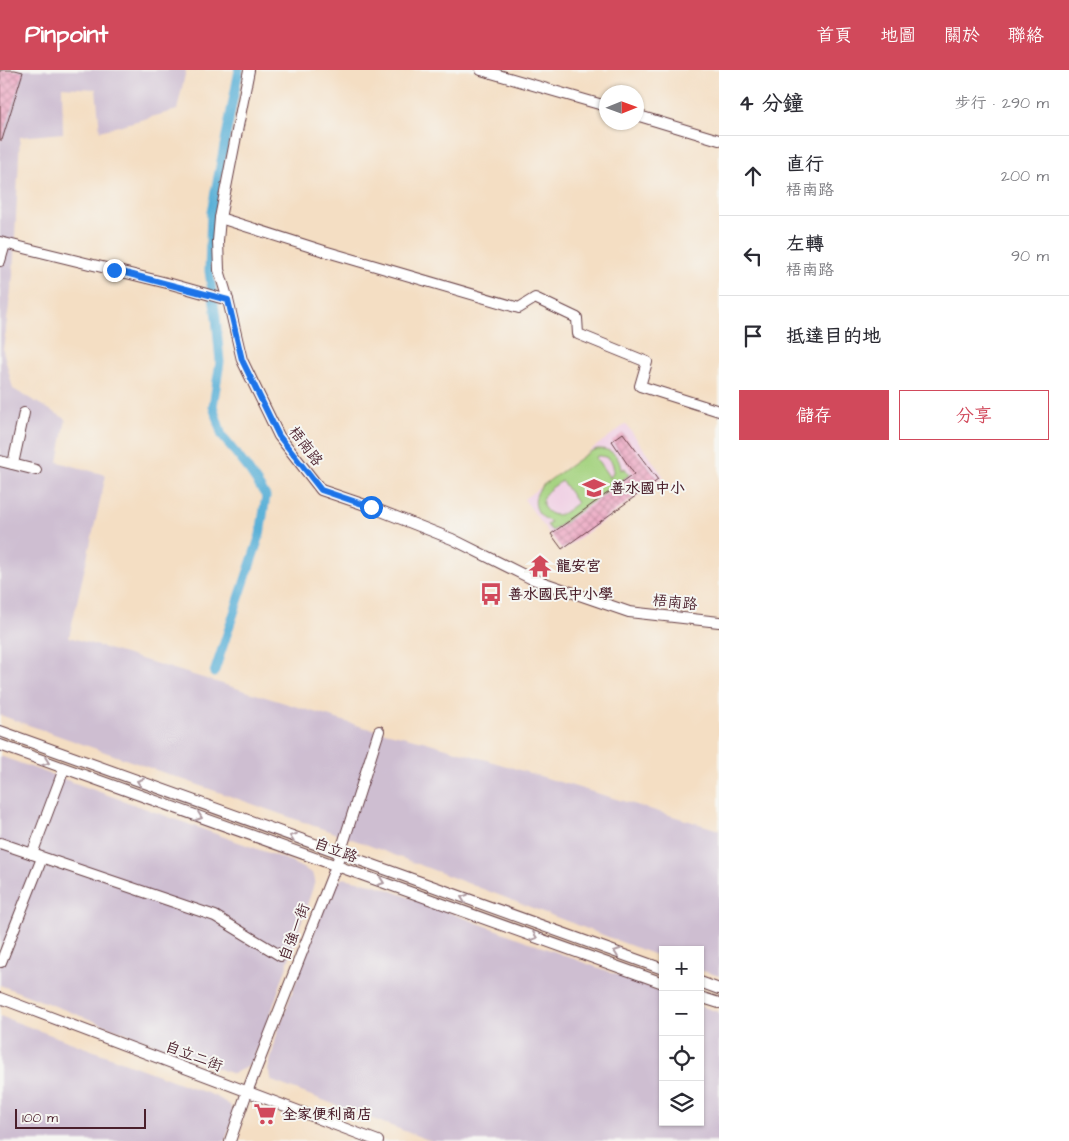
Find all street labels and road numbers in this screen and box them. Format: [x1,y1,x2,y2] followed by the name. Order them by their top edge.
[284,422,328,471] street label: 梧南路
[651,590,698,615] street label: 梧南路
[311,833,361,868] street label: 自立路
[274,900,315,964] street label: 自強一街
[162,1036,226,1077] street label: 自立二街

